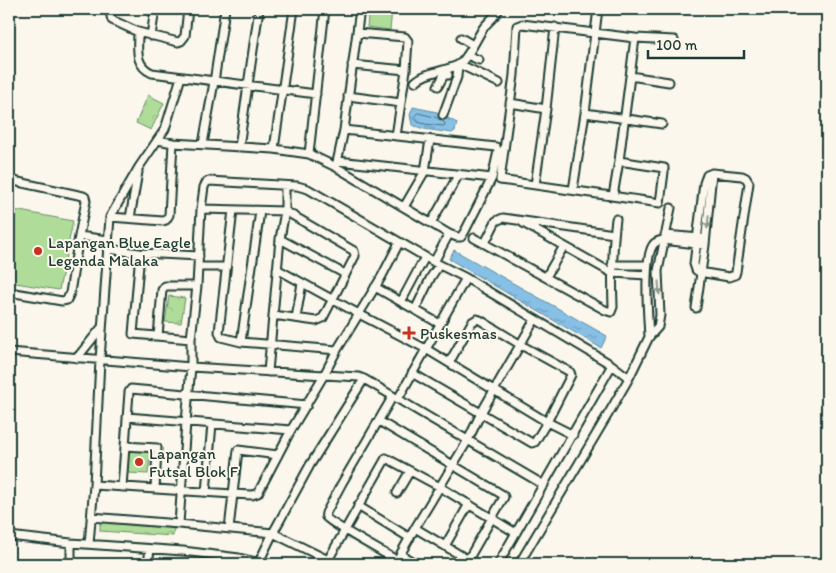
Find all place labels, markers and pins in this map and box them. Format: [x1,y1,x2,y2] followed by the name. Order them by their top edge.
[48,233,191,270] place label: Lapangan Blue Eagle Legenda Malaka
[32,245,44,257] marker: Lapangan Blue Eagle Legenda Malaka
[420,324,497,343] place label: Puskesmas
[402,326,416,340] marker: Puskesmas
[149,444,239,481] place label: Lapangan Futsal Blok F
[133,456,145,468] marker: Lapangan Futsal Blok F

